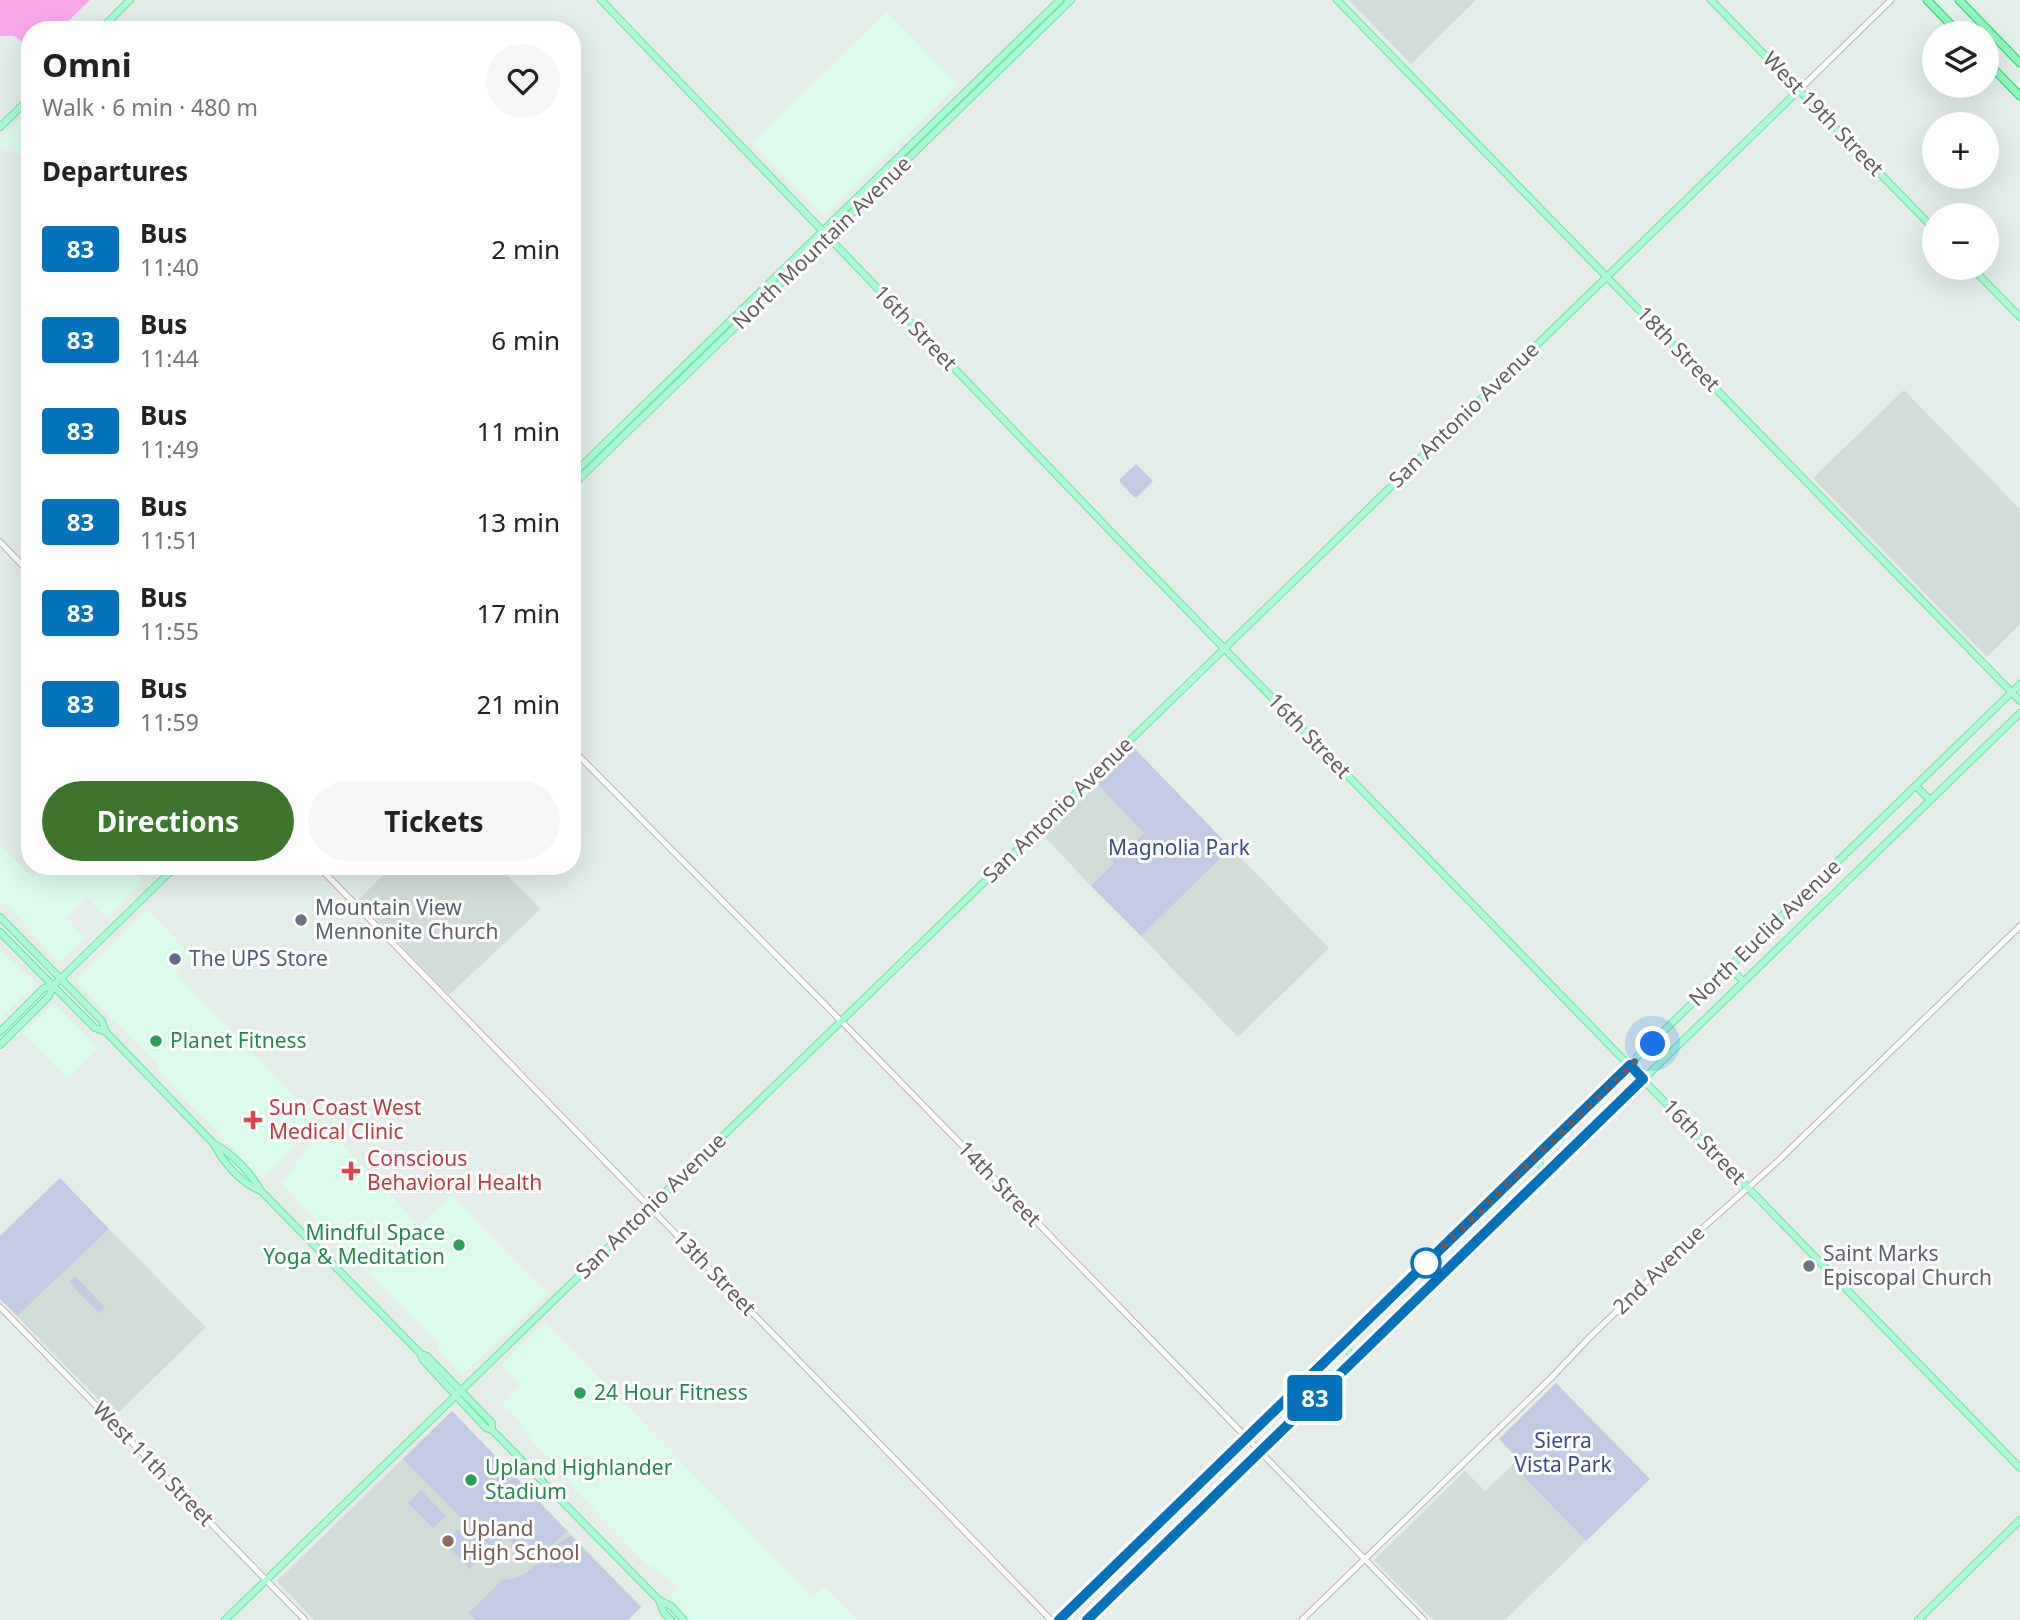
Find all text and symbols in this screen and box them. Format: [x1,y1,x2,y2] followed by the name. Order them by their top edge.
[1922,21,1999,280] map controls
[1922,21,1999,98] button: layers
[42,42,132,87] text: Omni
[486,44,560,118] button: heart
[1757,45,1891,182] street label: West 19th Street
[42,91,258,123] text: Walk · 6 min · 480 m
[1922,112,1999,189] button: +
[726,150,917,335] street label: North Mountain Avenue
[42,153,188,189] text: Departures
[1922,203,1999,280] button: −
[140,215,187,251] text: Bus
[491,231,560,267] text: 2 min
[67,232,94,265] text: 83
[140,251,199,283] text: 11:40
[868,278,964,376] street label: 16th Street
[1631,299,1727,397] street label: 18th Street
[140,306,187,342] text: Bus
[491,322,560,358] text: 6 min
[67,323,94,356] text: 83
[1382,335,1545,493] street label: San Antonio Avenue
[140,342,199,374] text: 11:44
[140,397,187,433] text: Bus
[476,413,560,449] text: 11 min
[67,414,94,447] text: 83
[140,433,199,465] text: 11:49
[140,488,187,524] text: Bus
[476,504,560,540] text: 13 min
[67,505,94,538] text: 83
[140,524,199,556] text: 11:51
[140,579,187,615] text: Bus
[476,595,560,631] text: 17 min
[67,596,94,629] text: 83
[140,615,199,647] text: 11:55
[140,670,187,706] text: Bus
[476,686,560,722] text: 21 min
[1262,686,1358,784] street label: 16th Street
[67,687,94,720] text: 83
[140,706,199,738] text: 11:59
[976,730,1139,888] street label: San Antonio Avenue
[42,781,294,861] button: Directions
[308,781,560,861] button: Tickets
[1108,833,1251,861] park label: Magnolia Park
[1682,852,1846,1012] street label: North Euclid Avenue
[315,893,498,945] place label: Mountain View Mennonite Church
[293,912,309,928] marker: Mountain View Mennonite Church
[189,944,328,972] place label: The UPS Store
[167,951,183,967] marker: The UPS Store
[170,1026,307,1054] place label: Planet Fitness
[1635,1026,1670,1061] your location
[148,1033,164,1049] marker: Planet Fitness
[1657,1092,1753,1190] street label: 16th Street
[269,1093,422,1145] place label: Sun Coast West Medical Clinic
[243,1110,263,1130] marker: Sun Coast West Medical Clinic
[569,1126,732,1284] street label: San Antonio Avenue
[952,1134,1048,1232] street label: 14th Street
[367,1144,542,1196] place label: Conscious Behavioral Health
[341,1161,361,1181] marker: Conscious Behavioral Health
[263,1218,445,1270] place label: Mindful Space Yoga & Meditation
[1606,1219,1710,1320] street label: 2nd Avenue
[667,1223,763,1321] street label: 13th Street
[451,1237,467,1253] marker: Mindful Space Yoga & Meditation
[1823,1239,1992,1291] place label: Saint Marks Episcopal Church
[1411,1248,1441,1278] unlabelled marker
[1801,1258,1817,1274] marker: Saint Marks Episcopal Church
[1284,1375,1346,1421] line badge: 83
[594,1378,748,1406] place label: 24 Hour Fitness
[1301,1381,1329,1414] text: 83
[572,1385,588,1401] marker: 24 Hour Fitness
[87,1395,221,1532] street label: West 11th Street
[1514,1426,1612,1478] park label: Sierra Vista Park
[485,1453,673,1505] place label: Upland Highlander Stadium
[463,1472,479,1488] marker: Upland Highlander Stadium
[462,1514,580,1566] place label: Upland High School
[440,1533,456,1549] marker: Upland High School

